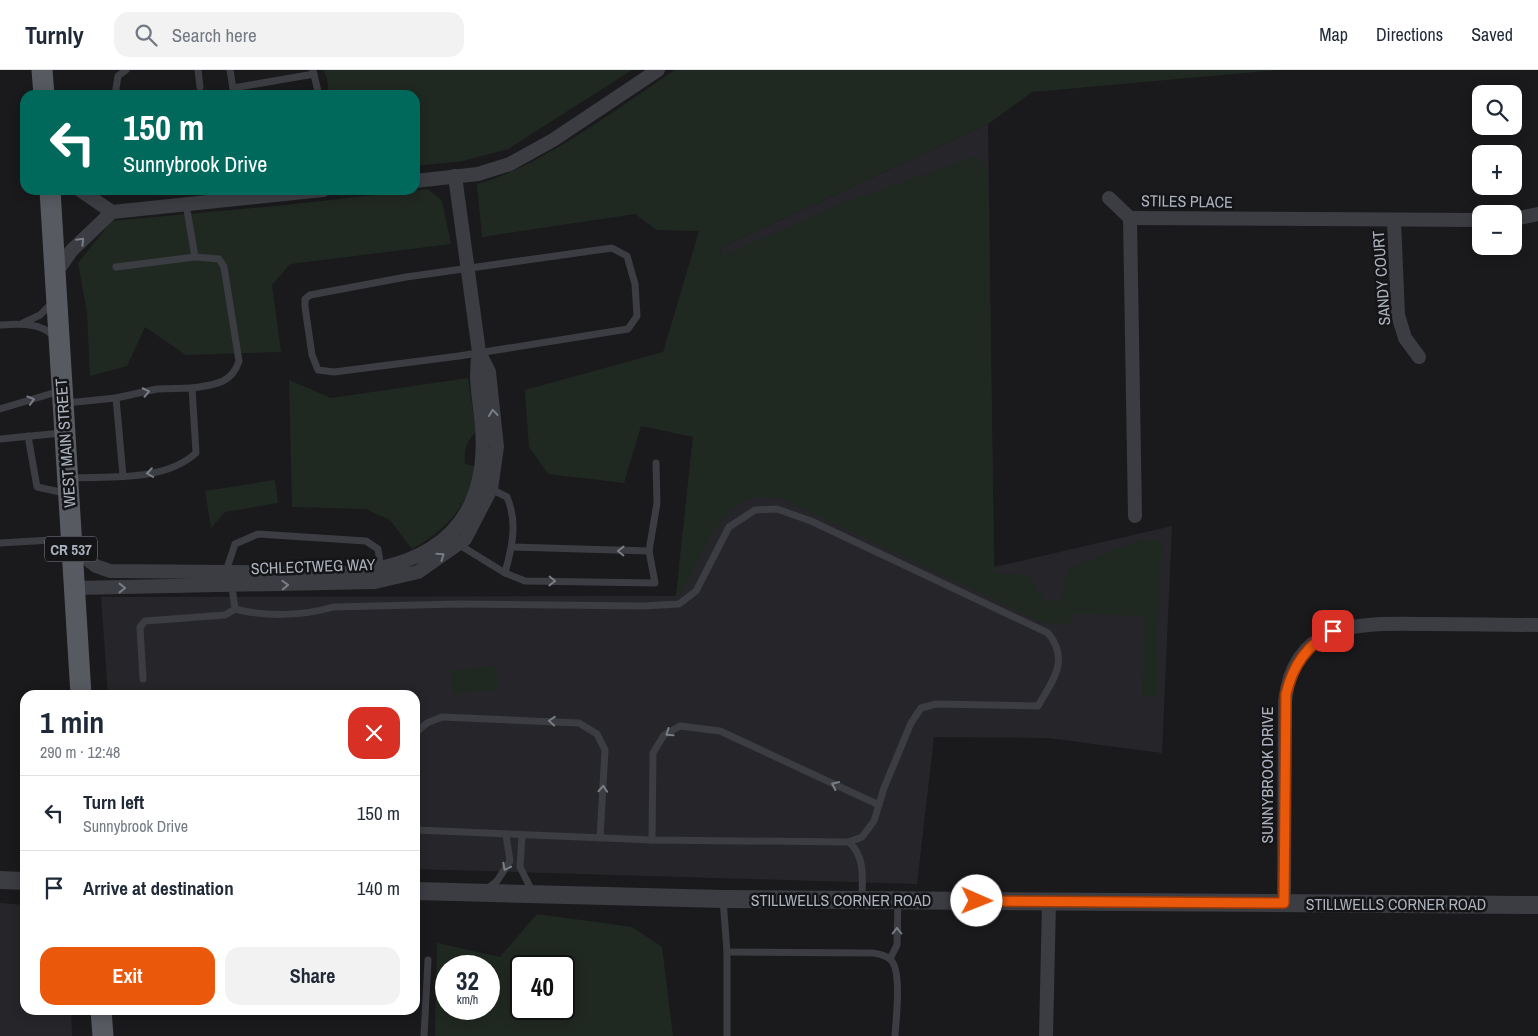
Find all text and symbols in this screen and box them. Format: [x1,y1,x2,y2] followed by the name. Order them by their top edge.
[114,12,464,57] search box
[25,19,84,51] text: Turnly
[132,21,160,49] icon: search
[172,22,257,48] text: Search here
[1319,22,1348,47] text: Map
[1376,22,1443,47] text: Directions
[1471,22,1513,47] text: Saved
[1472,85,1522,255] map controls
[1472,85,1522,135] button: search
[123,104,204,151] text: 150 m
[40,110,105,175] icon: left
[1472,145,1522,195] button: +
[123,149,267,179] text: Sunnybrook Drive
[1141,189,1233,213] street label: STILES PLACE
[1472,205,1522,255] button: −
[1367,230,1395,326] street label: SANDY COURT
[75,237,84,246] one-way arrow
[50,378,80,508] street label: WEST MAIN STREET
[141,387,150,397] one-way arrow
[27,396,35,406] one-way arrow
[488,409,499,417] one-way arrow
[146,467,154,477] one-way arrow
[45,536,97,562] road number: CR 537
[616,546,624,556] one-way arrow
[250,553,376,579] street label: SCHLECTWEG WAY
[435,553,445,562] one-way arrow
[548,576,556,586] one-way arrow
[282,580,289,590] one-way arrow
[119,583,127,593] one-way arrow
[1312,610,1354,652] pin
[1319,617,1347,645] icon: arrive
[40,702,104,742] text: 1 min
[1256,706,1278,844] street label: SUNNYBROOK DRIVE
[348,707,400,759] button: close
[547,715,555,726] one-way arrow
[665,727,675,736] one-way arrow
[40,741,120,763] text: 290 m · 12:48
[831,781,840,791] one-way arrow
[597,785,608,793] one-way arrow
[83,789,144,815] text: Turn left
[40,799,68,827] icon: left
[357,800,400,826] text: 150 m
[83,815,188,837] text: Sunnybrook Drive
[502,862,512,871] one-way arrow
[40,874,68,902] icon: arrive
[950,874,1002,926] position arrow
[83,875,234,901] text: Arrive at destination
[357,875,400,901] text: 140 m
[751,889,931,911] street label: STILLWELLS CORNER ROAD
[1306,893,1486,915] street label: STILLWELLS CORNER ROAD
[892,926,902,934] one-way arrow
[40,947,215,1005] button: Exit
[225,947,400,1005] button: Share
[510,955,575,1020] speed limit sign: 40
[456,964,479,998] text: 32
[457,992,478,1008] text: km/h

